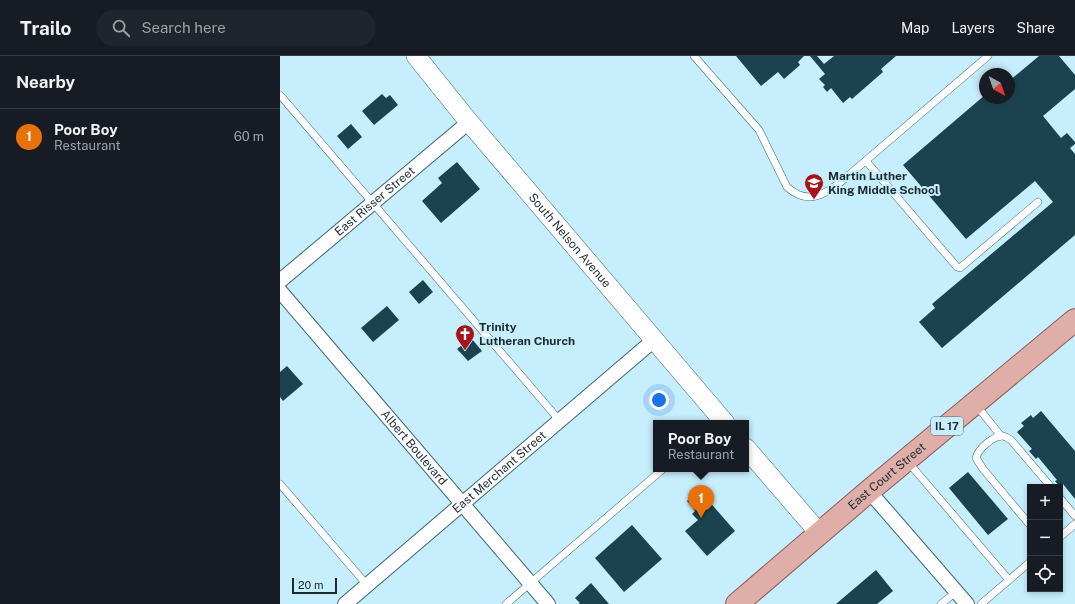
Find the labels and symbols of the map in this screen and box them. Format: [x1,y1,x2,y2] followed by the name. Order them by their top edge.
[979,68,1015,104] north arrow
[332,163,418,239] street label: East Risser Street
[828,169,939,197] place label: Martin Luther King Middle School
[803,172,825,200] school or university icon: Martin Luther King Middle School
[526,190,614,291] street label: South Nelson Avenue
[479,320,575,348] place label: Trinity Lutheran Church
[454,323,476,351] church icon: Trinity Lutheran Church
[649,390,669,410] your location
[378,407,450,488] street label: Albert Boulevard
[931,417,963,435] road number: IL 17
[450,428,549,516] street label: East Merchant Street
[845,440,929,513] street label: East Court Street
[688,485,714,518] pin: 1
[292,576,337,595] scale bar

